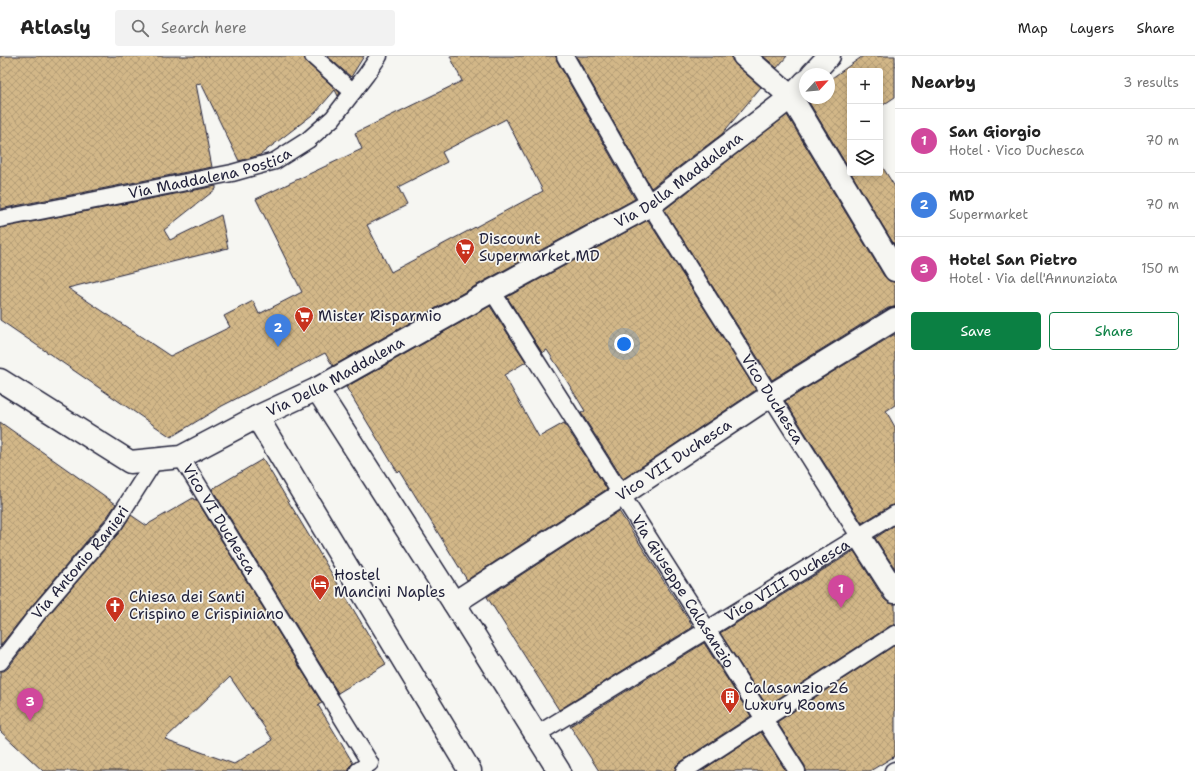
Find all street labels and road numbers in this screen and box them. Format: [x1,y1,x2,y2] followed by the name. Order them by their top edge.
[611,127,747,232] street label: Via Della Maddalena
[127,143,296,203] street label: Via Maddalena Postica
[263,332,408,421] street label: Via Della Maddalena
[737,350,809,448] street label: Vico Duchesca
[612,414,736,506] street label: Vico VII Duchesca
[178,460,261,579] street label: Vico VI Duchesca
[27,502,133,623] street label: Via Antonio Ranieri
[627,511,739,672] street label: Via Giuseppe Calasanzio
[721,534,854,626] street label: Vico VIII Duchesca

